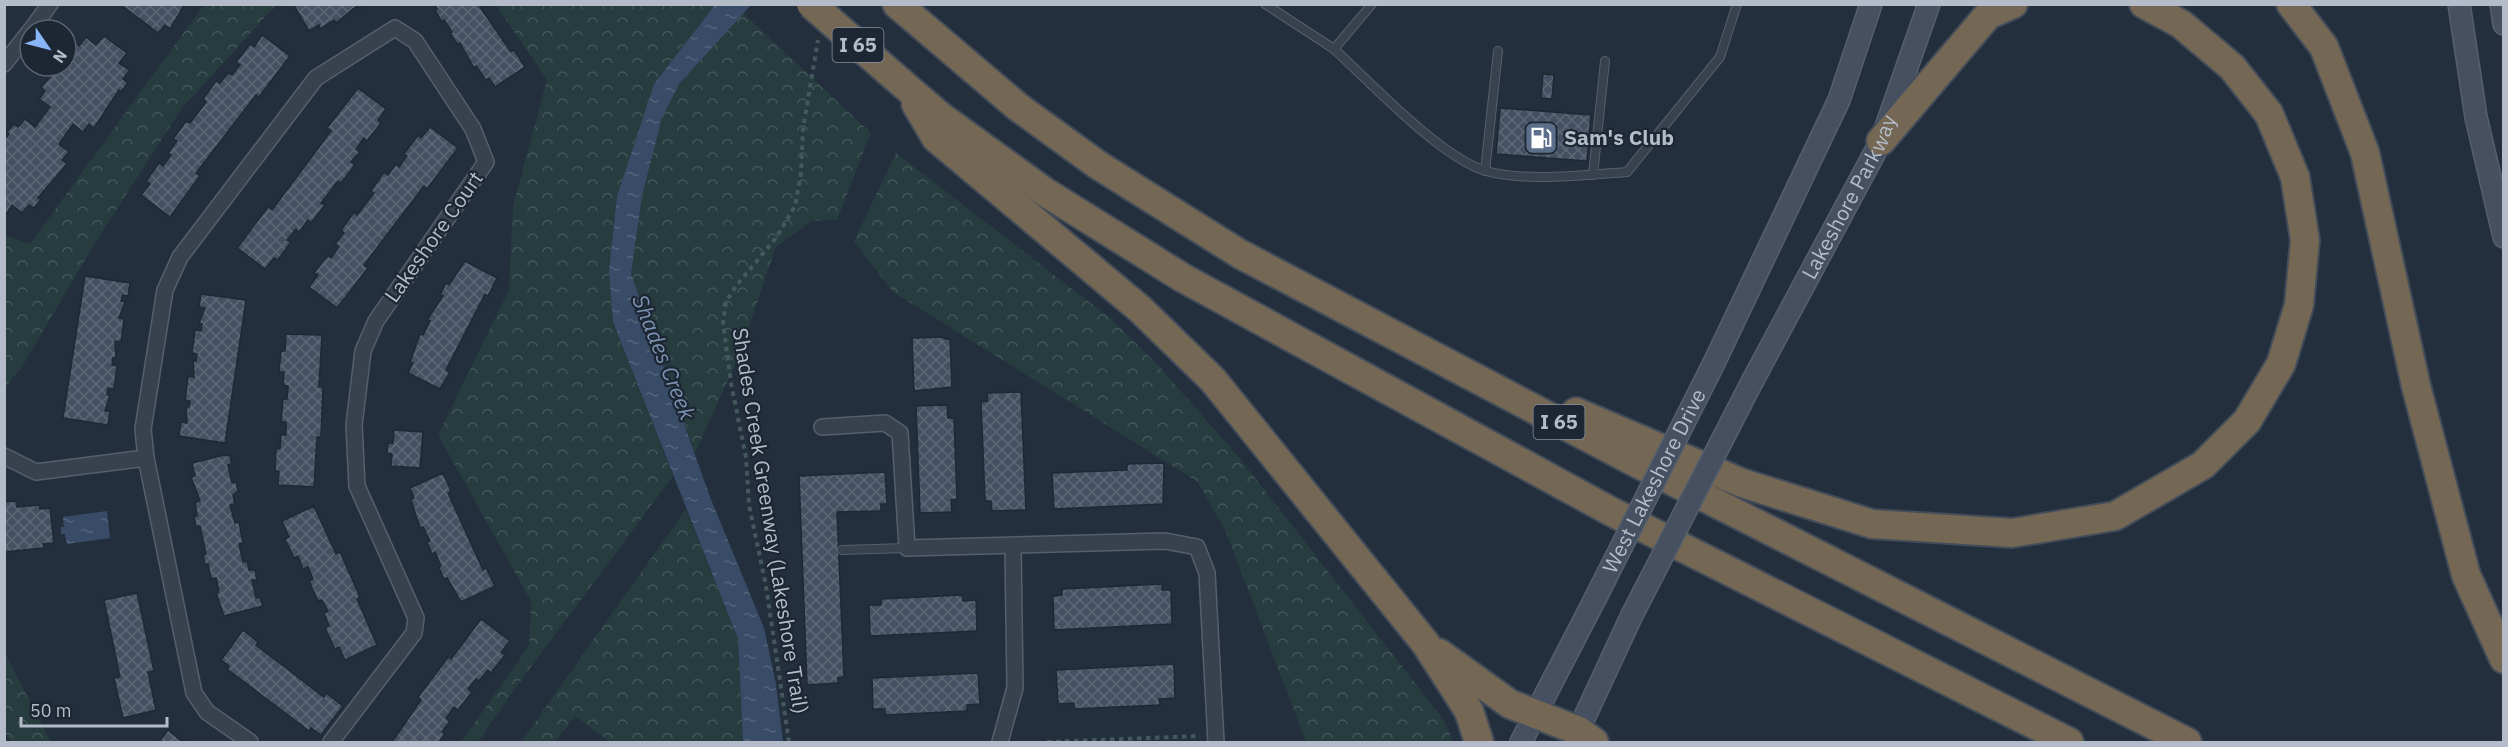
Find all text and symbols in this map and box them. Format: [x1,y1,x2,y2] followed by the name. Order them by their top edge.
[18,18,78,78] north arrow
[832,28,884,62] road number: I 65
[49,46,72,67] text: N
[1795,110,1902,284] street label: Lakeshore Parkway
[1523,120,1559,156] fuel station icon: Sam's Club
[1564,123,1674,151] place label: Sam's Club
[378,165,489,307] street label: Lakeshore Court
[626,290,703,424] water label: Shades Creek
[727,326,815,716] street label: Shades Creek Greenway (Lakeshore Trail)
[1595,384,1712,578] street label: West Lakeshore Drive
[1534,405,1584,439] road number: I 65
[21,690,166,728] scale bar
[30,699,72,722] text: 50 m

